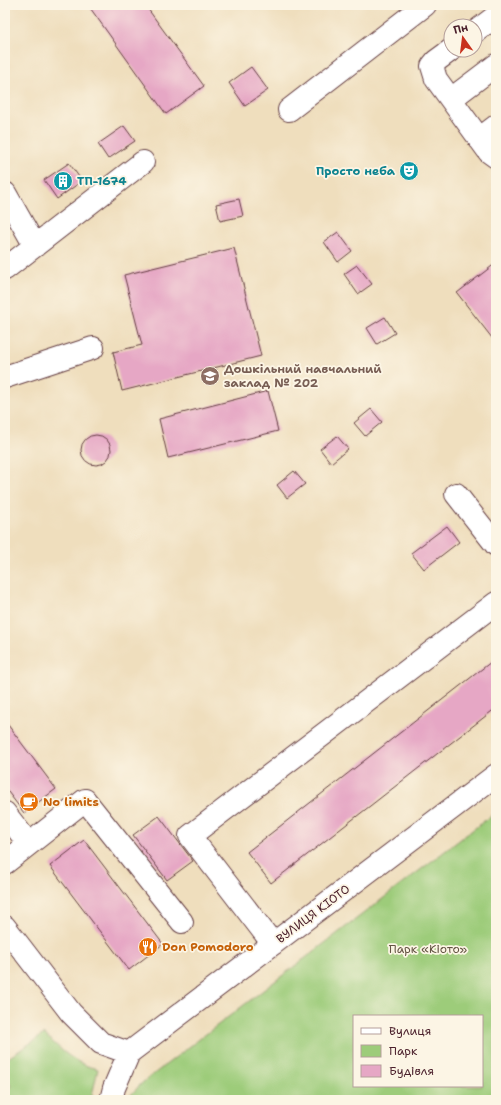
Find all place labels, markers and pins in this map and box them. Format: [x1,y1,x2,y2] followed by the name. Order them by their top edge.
[398,160,420,182] theatre icon: Просто неба
[316,163,396,179] place label: Просто неба
[52,170,74,192] building icon: ТП-1674
[77,173,127,189] place label: ТП-1674
[224,361,382,391] place label: Дошкільний навчальний заклад № 202
[199,365,221,387] school or university icon: Дошкільний навчальний заклад № 202
[18,791,40,813] cafe icon: No limits
[43,794,99,810] place label: No limits
[137,936,159,958] restaurant icon: Don Pomodoro
[162,939,254,955] place label: Don Pomodoro

